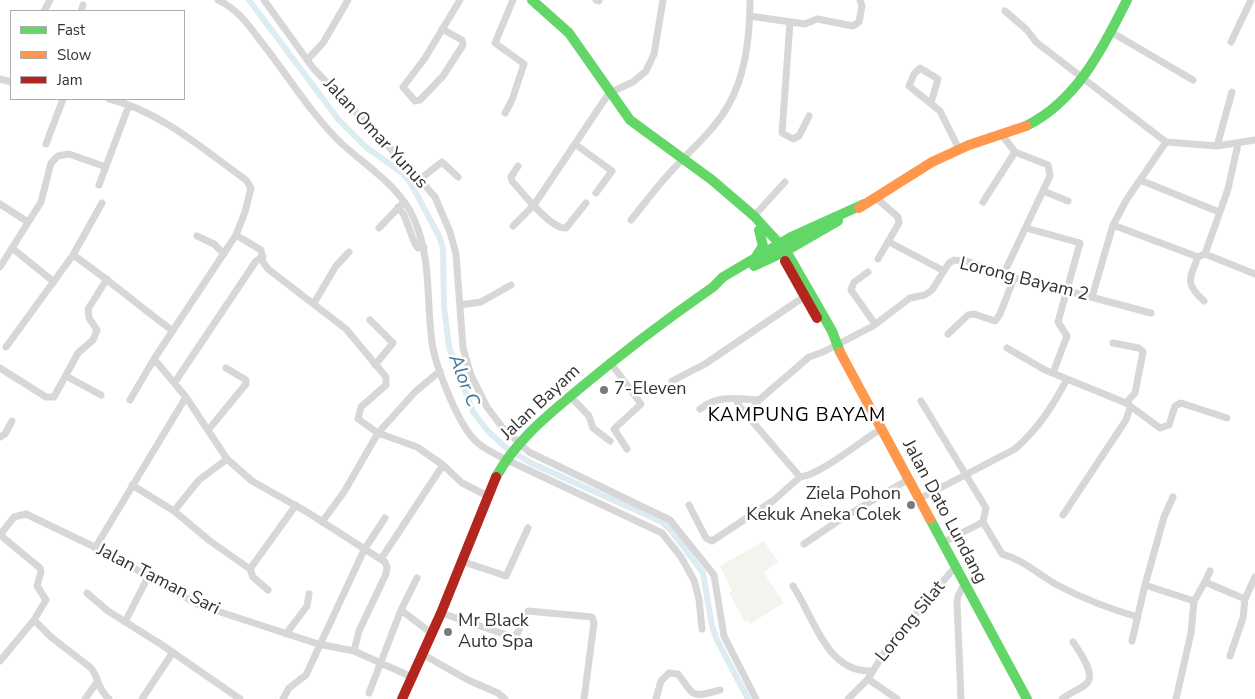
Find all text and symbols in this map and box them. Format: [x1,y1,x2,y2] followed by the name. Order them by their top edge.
[10,10,185,100] legend
[57,20,85,40] text: Fast
[57,45,91,65] text: Slow
[57,70,83,90] text: Jam
[318,74,432,194] street label: Jalan Omar Yunus
[957,253,1091,307] street label: Lorong Bayam 2
[443,352,483,410] water label: Alor C
[497,361,585,445] street label: Jalan Bayam
[614,379,687,401] place label: 7-Eleven
[598,384,610,396] marker: 7-Eleven
[706,405,888,427] district label: KAMPUNG BAYAM
[897,436,991,588] street label: Jalan Dato Lundang
[746,484,901,526] place label: Ziela Pohon Kekuk Aneka Colek
[905,499,917,511] marker: Ziela Pohon Kekuk Aneka Colek
[93,540,223,620] street label: Jalan Taman Sari
[872,577,950,667] street label: Lorong Silat
[458,611,533,654] place label: Mr Black Auto Spa
[442,626,454,638] marker: Mr Black Auto Spa

